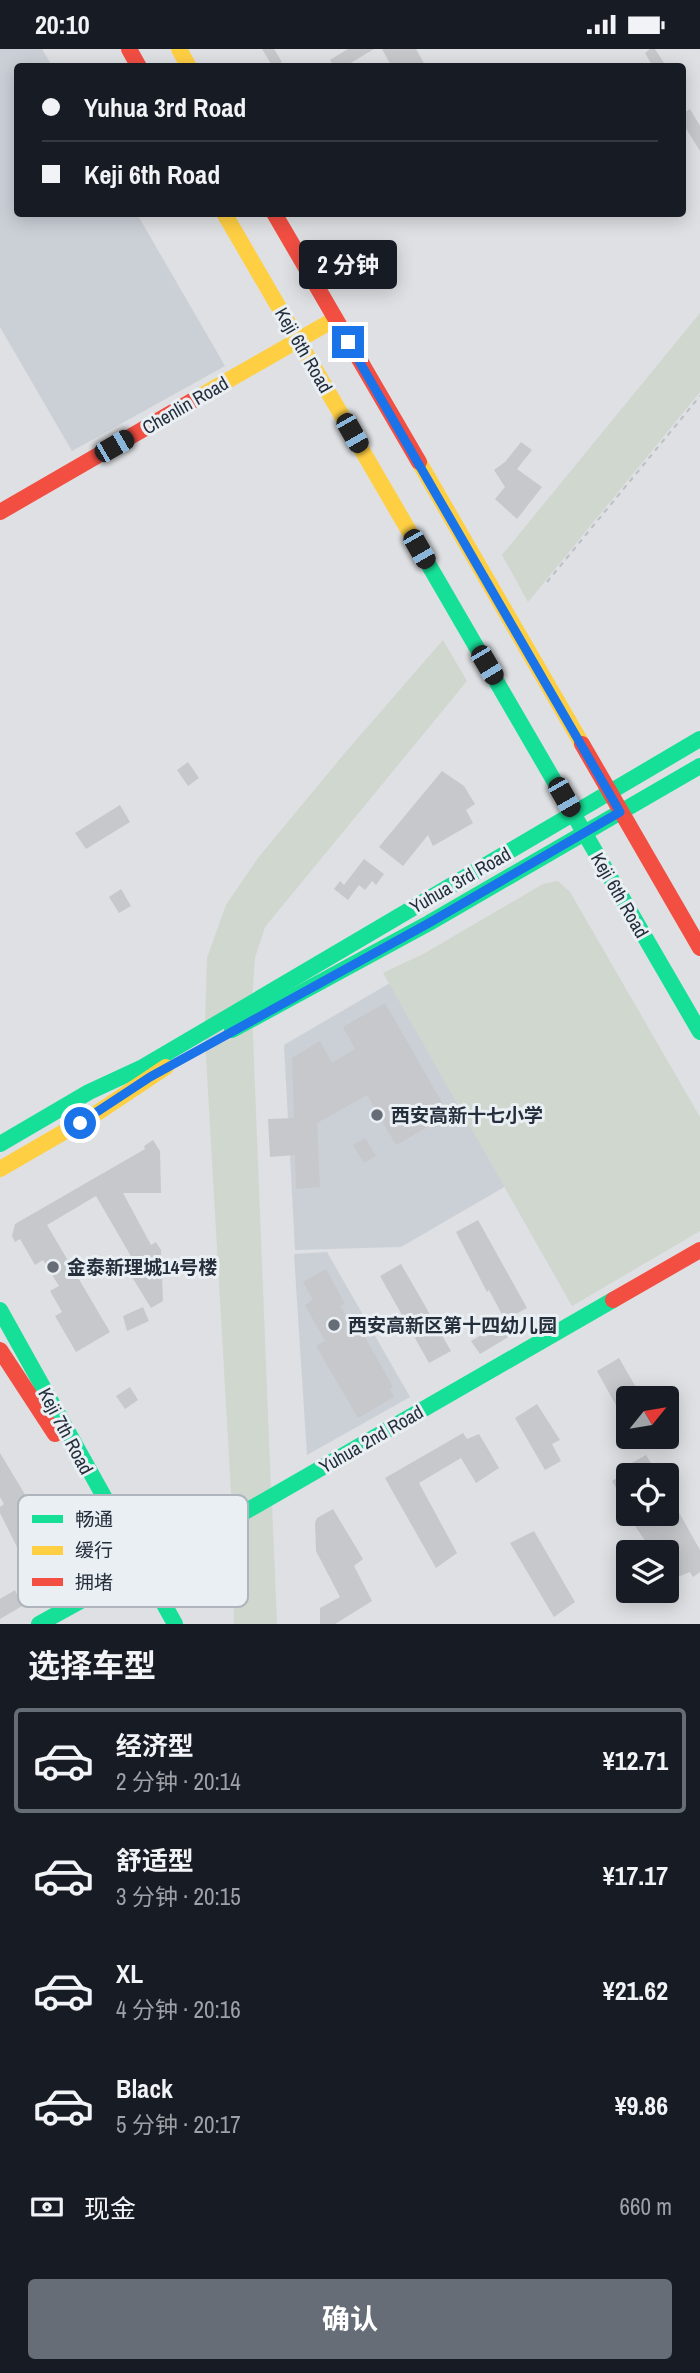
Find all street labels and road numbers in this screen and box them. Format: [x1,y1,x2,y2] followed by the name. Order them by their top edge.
[269,303,339,397] street label: Keji 6th Road
[137,370,233,440] street label: Chenlin Road
[405,841,515,919] street label: Yuhua 3rd Road
[585,848,655,942] street label: Keji 6th Road
[32,1383,100,1479] street label: Keji 7th Road
[314,1399,428,1479] street label: Yuhua 2nd Road

